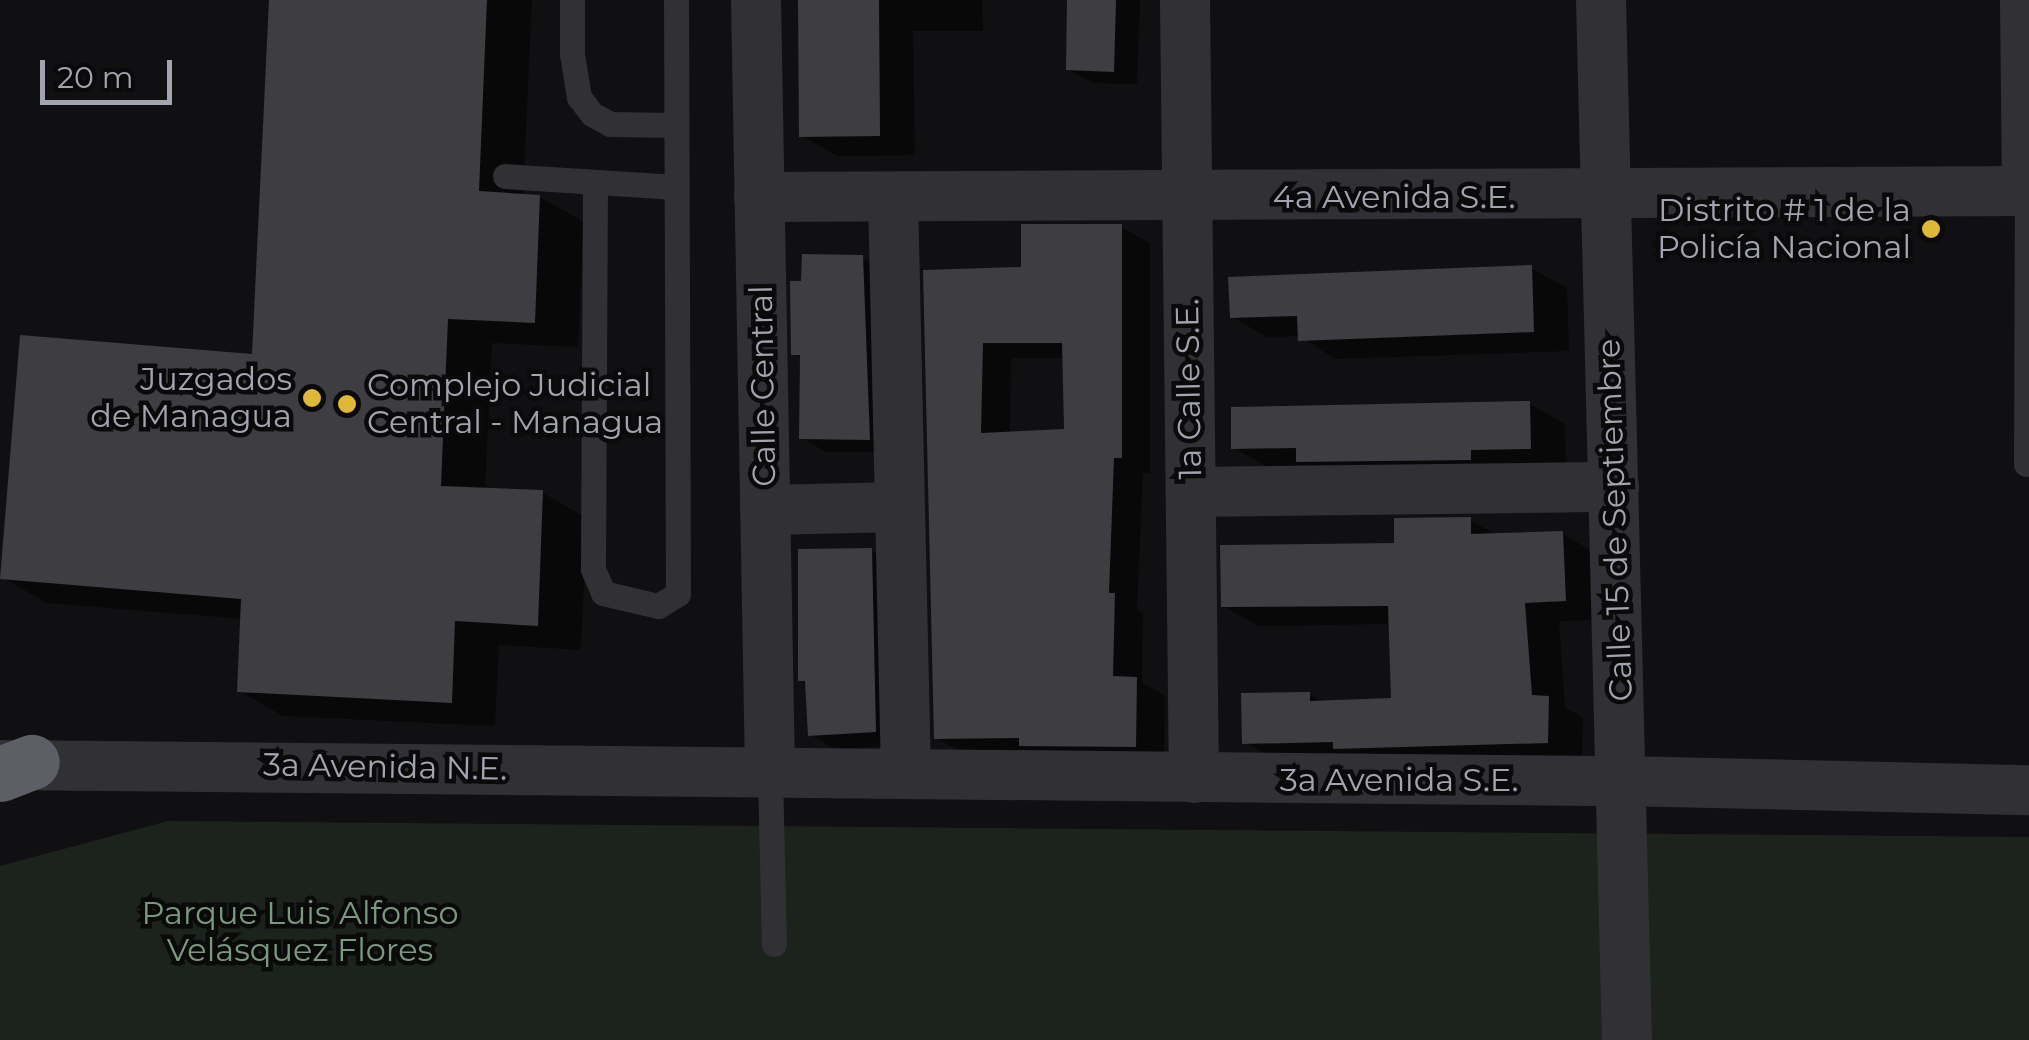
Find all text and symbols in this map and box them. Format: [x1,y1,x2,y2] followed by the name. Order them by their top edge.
[45,40,178,102] scale bar
[57,59,134,96] text: 20 m
[1273,178,1515,216] street label: 4a Avenida S.E.
[1657,192,1911,267] place label: Distrito # 1 de la Policía Nacional
[1920,218,1942,240] marker: Distrito # 1 de la Policía Nacional
[742,285,784,487] street label: Calle Central
[1168,298,1210,480] street label: 1a Calle S.E.
[1589,338,1641,702] street label: Calle 15 de Septiembre
[90,361,292,436] place label: Juzgados de Managua
[367,367,663,442] place label: Complejo Judicial Central - Managua
[301,387,323,409] marker: Juzgados de Managua
[336,393,358,415] marker: Complejo Judicial Central - Managua
[263,746,507,788] street label: 3a Avenida N.E.
[1280,761,1518,799] street label: 3a Avenida S.E.
[142,895,458,970] park label: Parque Luis Alfonso Velásquez Flores

